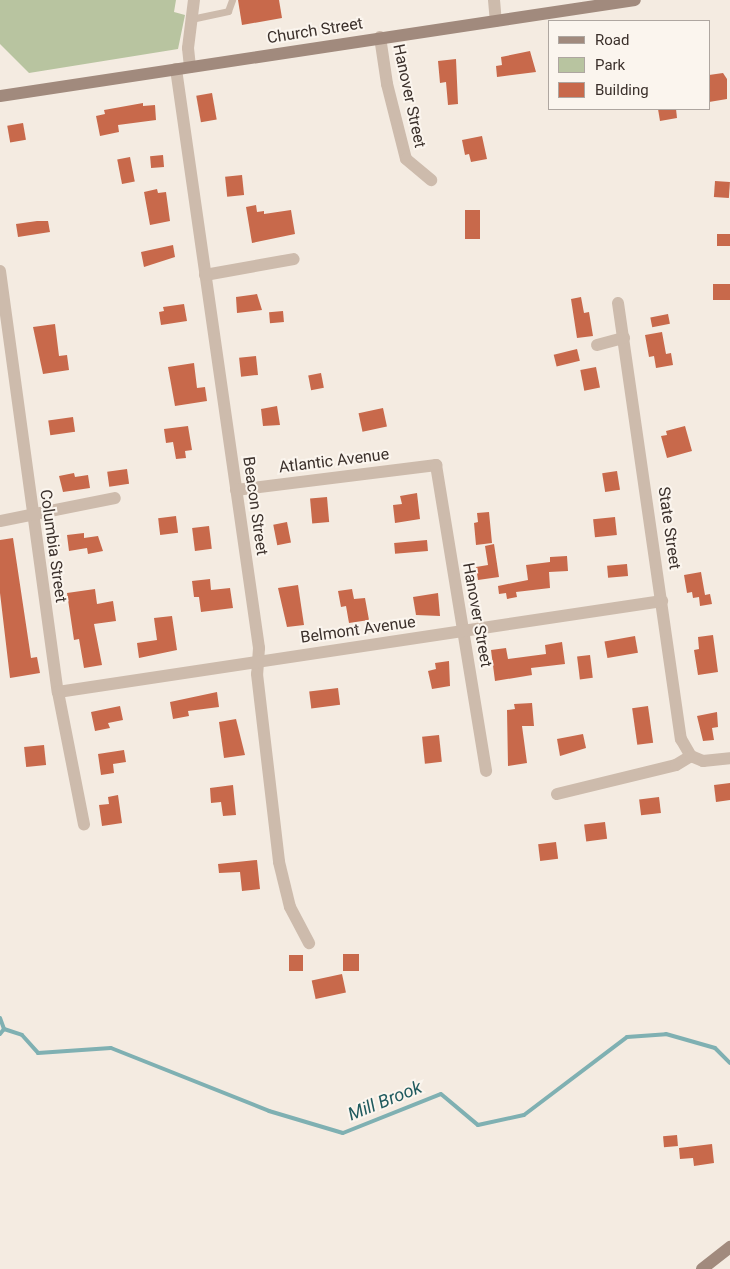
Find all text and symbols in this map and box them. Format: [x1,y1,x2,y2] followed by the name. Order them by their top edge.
[266,14,364,48] street label: Church Street
[548,20,710,110] legend
[595,31,629,49] text: Road
[389,42,429,150] street label: Hanover Street
[595,56,625,74] text: Park
[595,81,649,99] text: Building
[278,445,390,477] street label: Atlantic Avenue
[239,455,271,557] street label: Beacon Street
[654,485,684,571] street label: State Street
[36,488,70,604] street label: Columbia Street
[458,561,496,669] street label: Hanover Street
[299,612,417,648] street label: Belmont Avenue
[345,1076,425,1126] water label: Mill Brook

